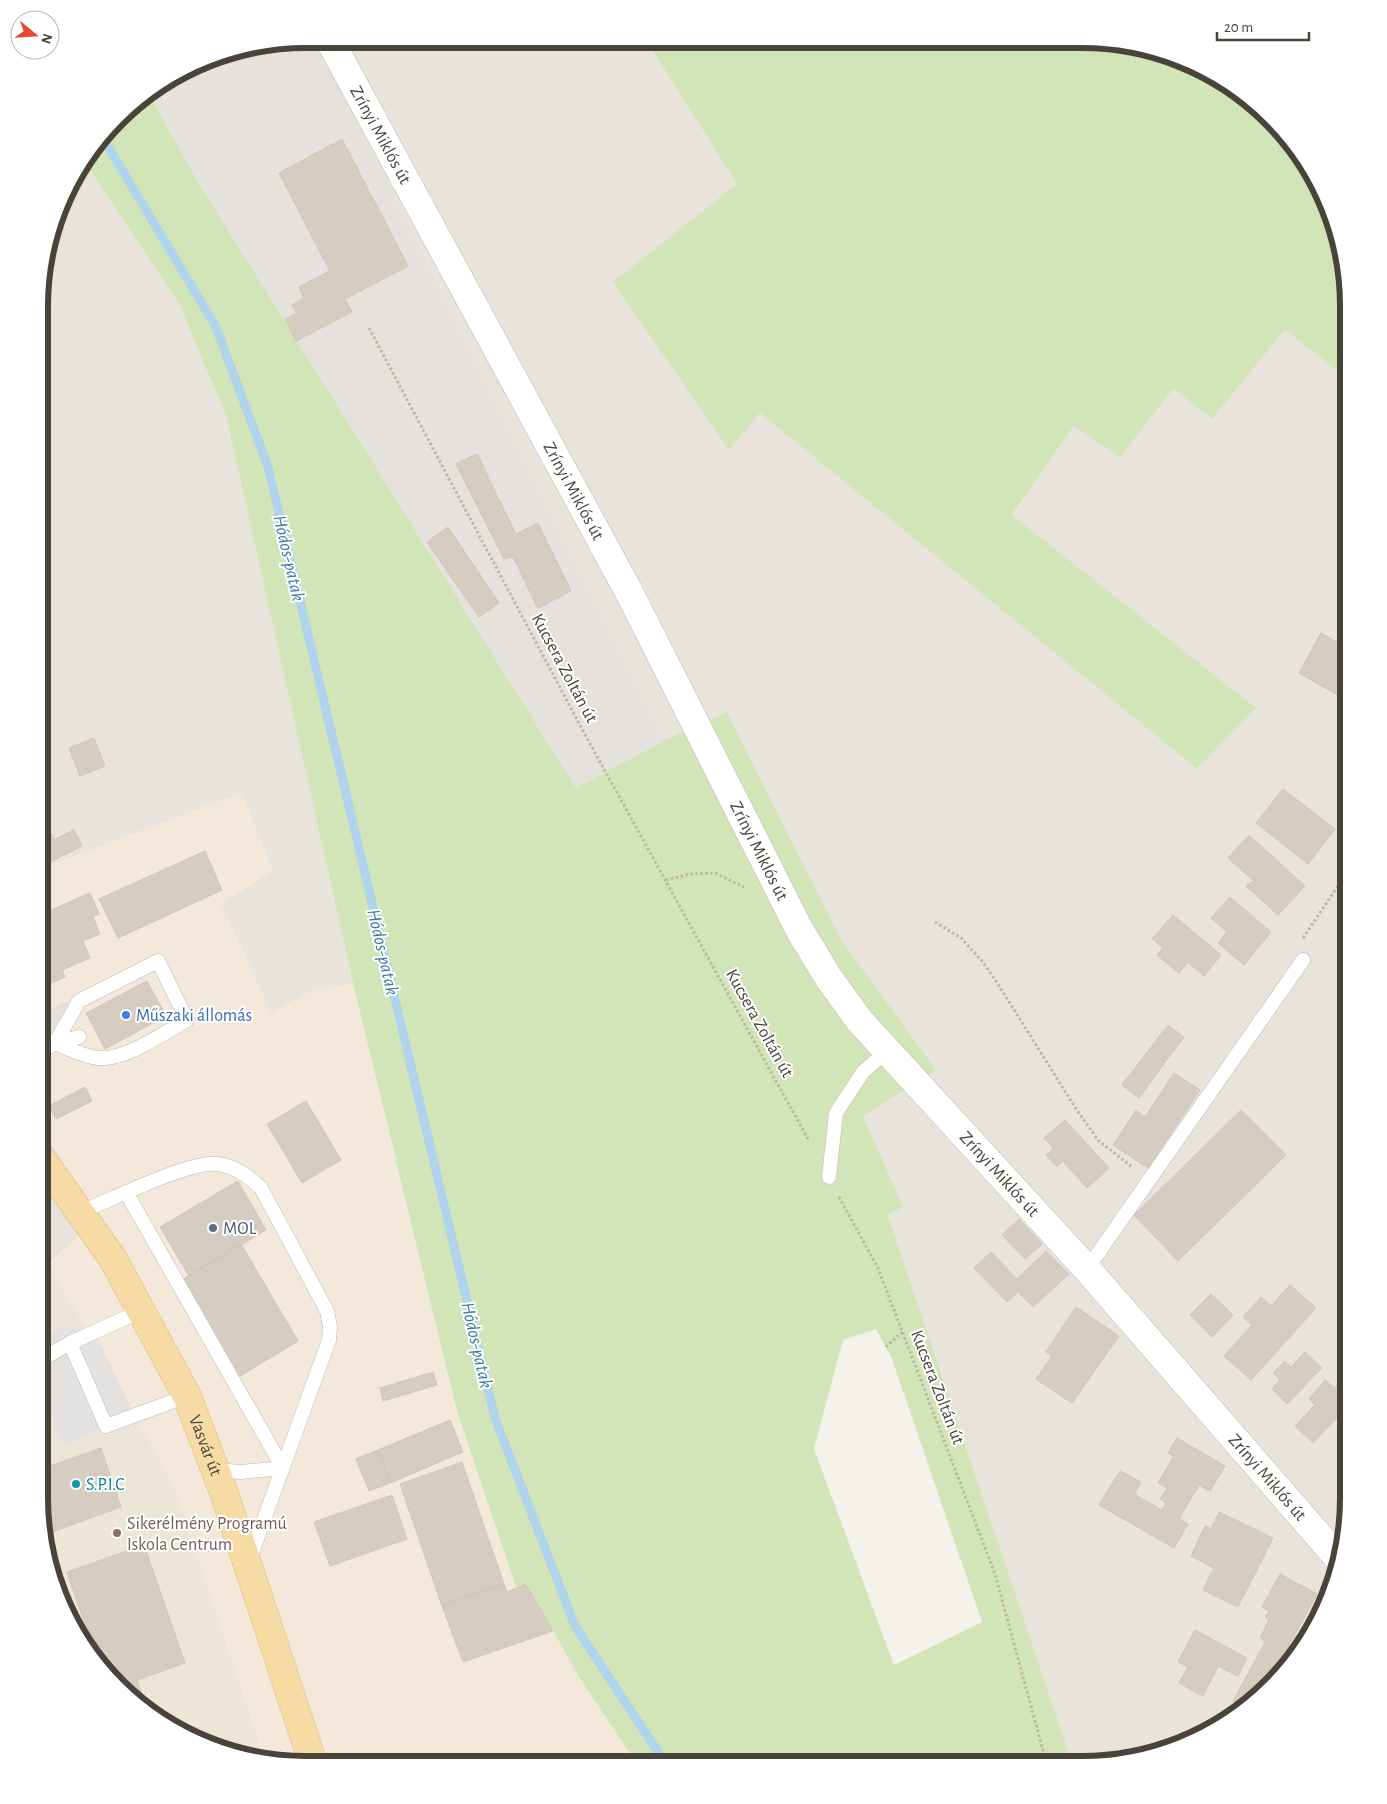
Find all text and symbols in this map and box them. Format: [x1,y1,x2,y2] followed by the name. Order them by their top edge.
[10,10,60,60] north arrow
[1217,10,1310,42] scale bar
[1224,20,1253,35] text: 20 m
[38,32,55,46] text: N
[346,83,414,187] street label: Zrínyi Miklós út
[539,439,607,543] street label: Zrínyi Miklós út
[269,513,308,603] water label: Hódos-patak
[528,611,601,726] street label: Kucsera Zoltán út
[726,799,791,904] street label: Zrínyi Miklós út
[363,907,402,997] water label: Hódos-patak
[722,966,796,1081] street label: Kucsera Zoltán út
[136,1007,252,1025] place label: Műszaki állomás
[120,1009,132,1021] marker: Műszaki állomás
[956,1128,1042,1221] street label: Zrínyi Miklós út
[223,1220,257,1238] place label: MOL
[207,1222,219,1234] marker: MOL
[457,1300,496,1390] water label: Hódos-patak
[907,1328,967,1447] street label: Kucsera Zoltán út
[185,1413,225,1479] street label: Vasvár út
[1225,1431,1310,1525] street label: Zrínyi Miklós út
[86,1476,125,1494] place label: S.P.I.C
[70,1478,82,1490] marker: S.P.I.C
[127,1515,287,1554] place label: Sikerélmény Programú Iskola Centrum
[111,1527,123,1539] marker: Sikerélmény Programú Iskola Centrum

